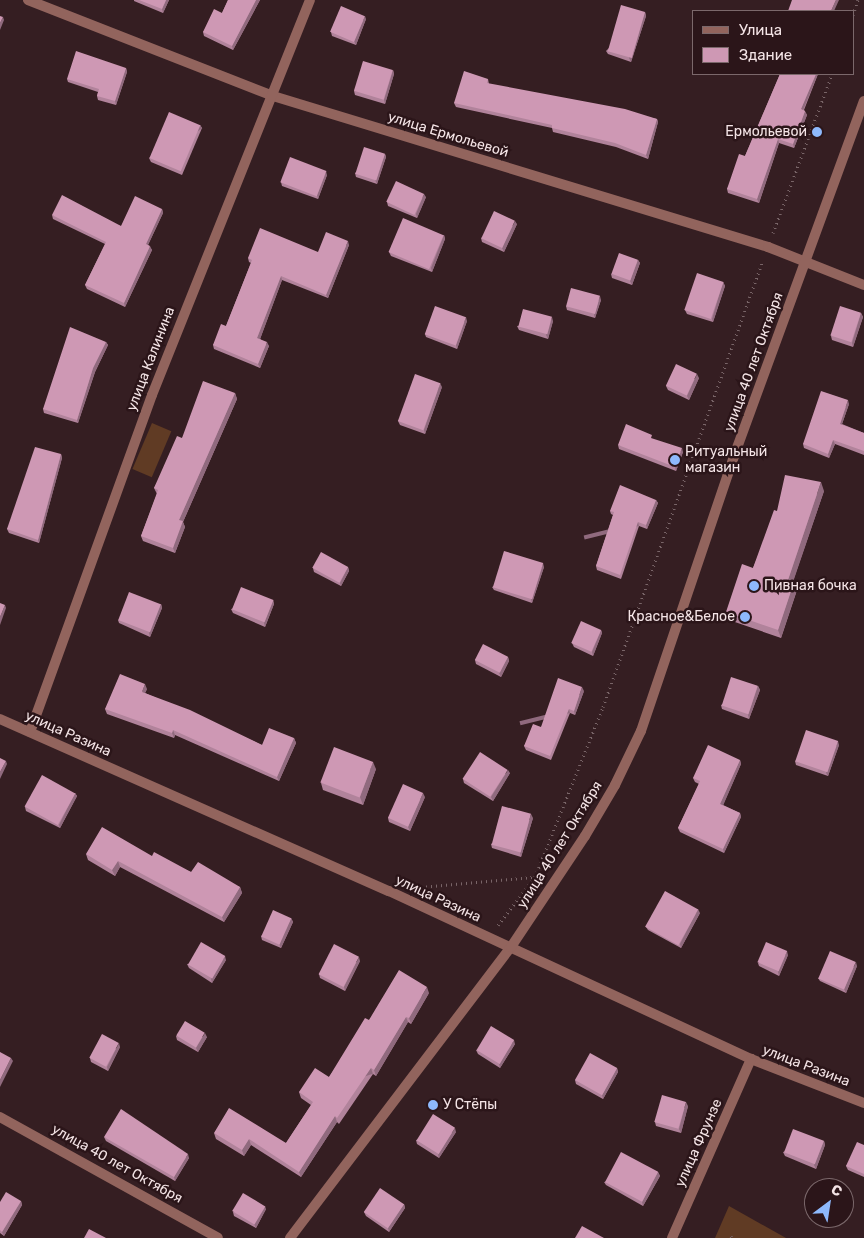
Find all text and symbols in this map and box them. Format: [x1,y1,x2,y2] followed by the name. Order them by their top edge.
[692,10,854,75] legend
[739,21,782,39] text: Улица
[739,46,792,64] text: Здание
[386,109,510,161] street label: улица Ермольевой
[725,124,807,140] place label: Ермольевой
[811,126,823,138] marker: Ермольевой
[721,290,787,434] street label: улица 40 лет Октября
[123,304,179,414] street label: улица Калинина
[685,444,767,477] place label: Ритуальный магазин
[669,454,681,466] marker: Ритуальный магазин
[764,578,857,594] place label: Пивная бочка
[748,580,760,592] marker: Пивная бочка
[627,609,735,625] place label: Красное&Белое
[739,611,751,623] marker: Красное&Белое
[22,708,114,760] street label: улица Разина
[514,778,606,912] street label: улица 40 лет Октября
[393,872,483,926] street label: улица Разина
[760,1042,852,1090] street label: улица Разина
[672,1096,726,1190] street label: улица Фрунзе
[443,1097,497,1113] place label: У Стёпы
[427,1099,439,1111] marker: У Стёпы
[49,1121,185,1207] street label: улица 40 лет Октября
[804,1178,854,1228] north arrow
[828,1181,845,1200] text: С

